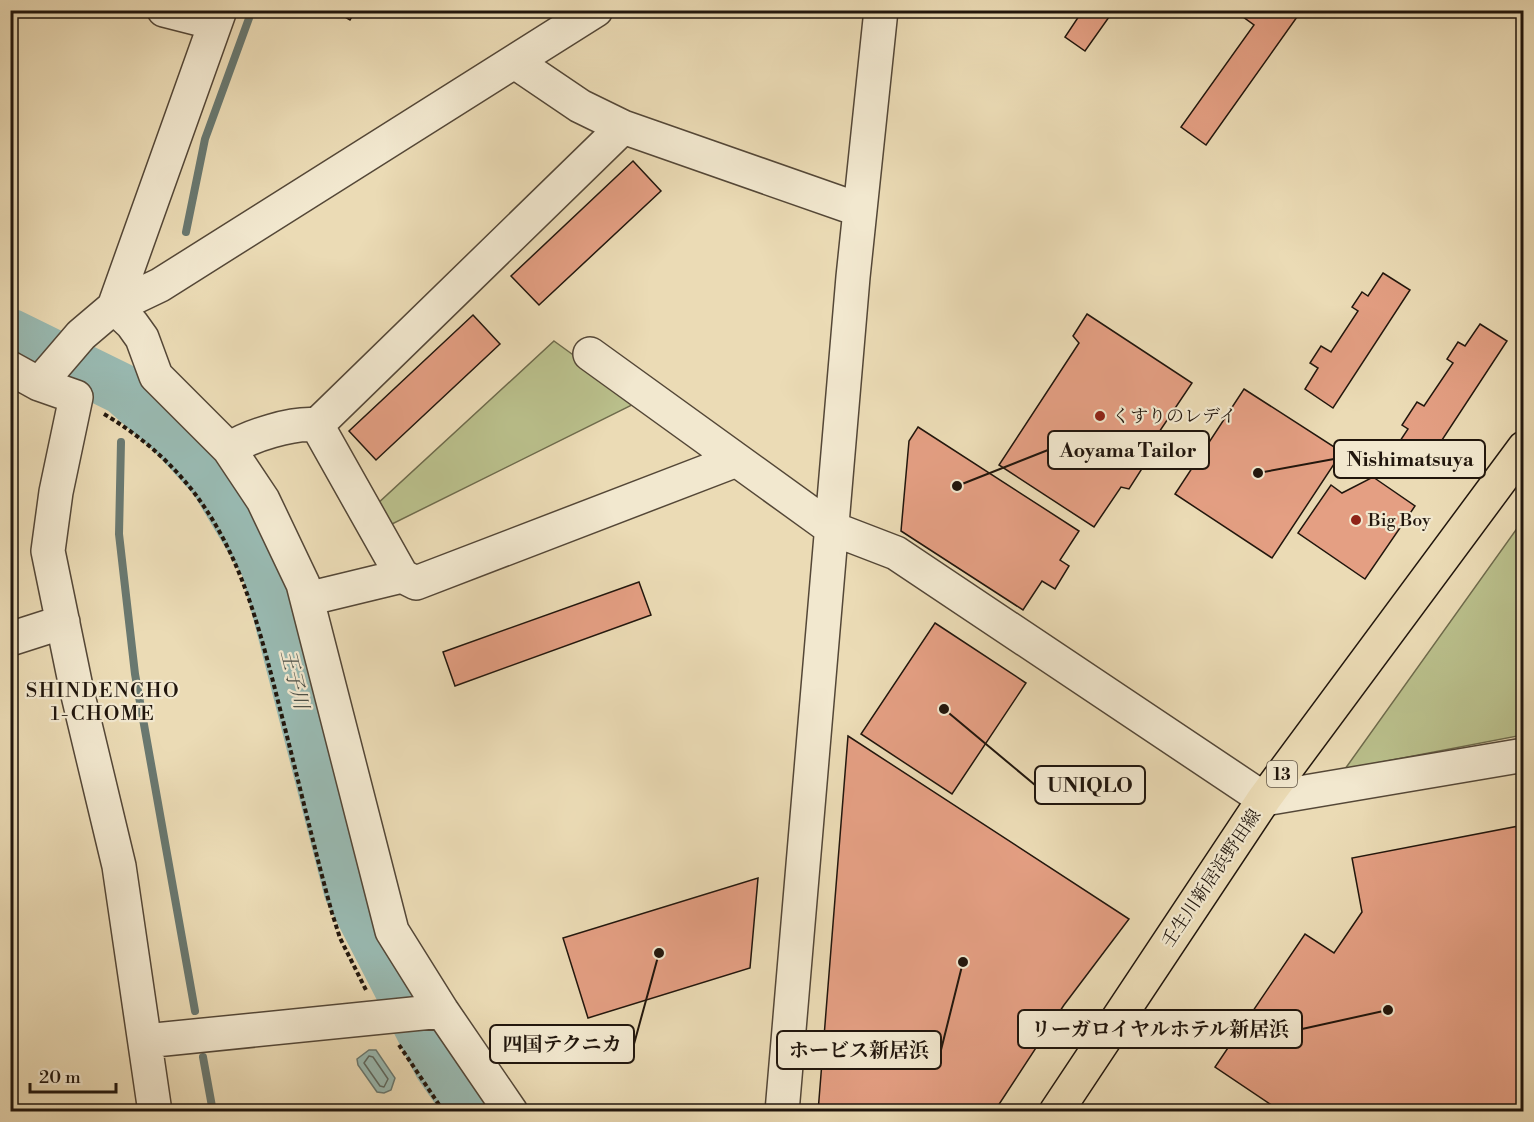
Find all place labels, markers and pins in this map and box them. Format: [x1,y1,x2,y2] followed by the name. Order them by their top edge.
[1112,405,1237,428] place label: くすりのレデイ
[1093,409,1107,423] marker: くすりのレデイ
[1048,431,1209,469] callout: Aoyama Tailor
[1334,440,1485,478] callout: Nishimatsuya
[1367,509,1431,532] place label: Big Boy
[1349,513,1363,527] marker: Big Boy
[1035,766,1145,804] callout: UNIQLO
[1018,1010,1302,1048] callout: リーガロイヤルホテル新居浜
[490,1025,634,1063] callout: 四国テクニカ
[777,1031,941,1069] callout: ホービス新居浜

